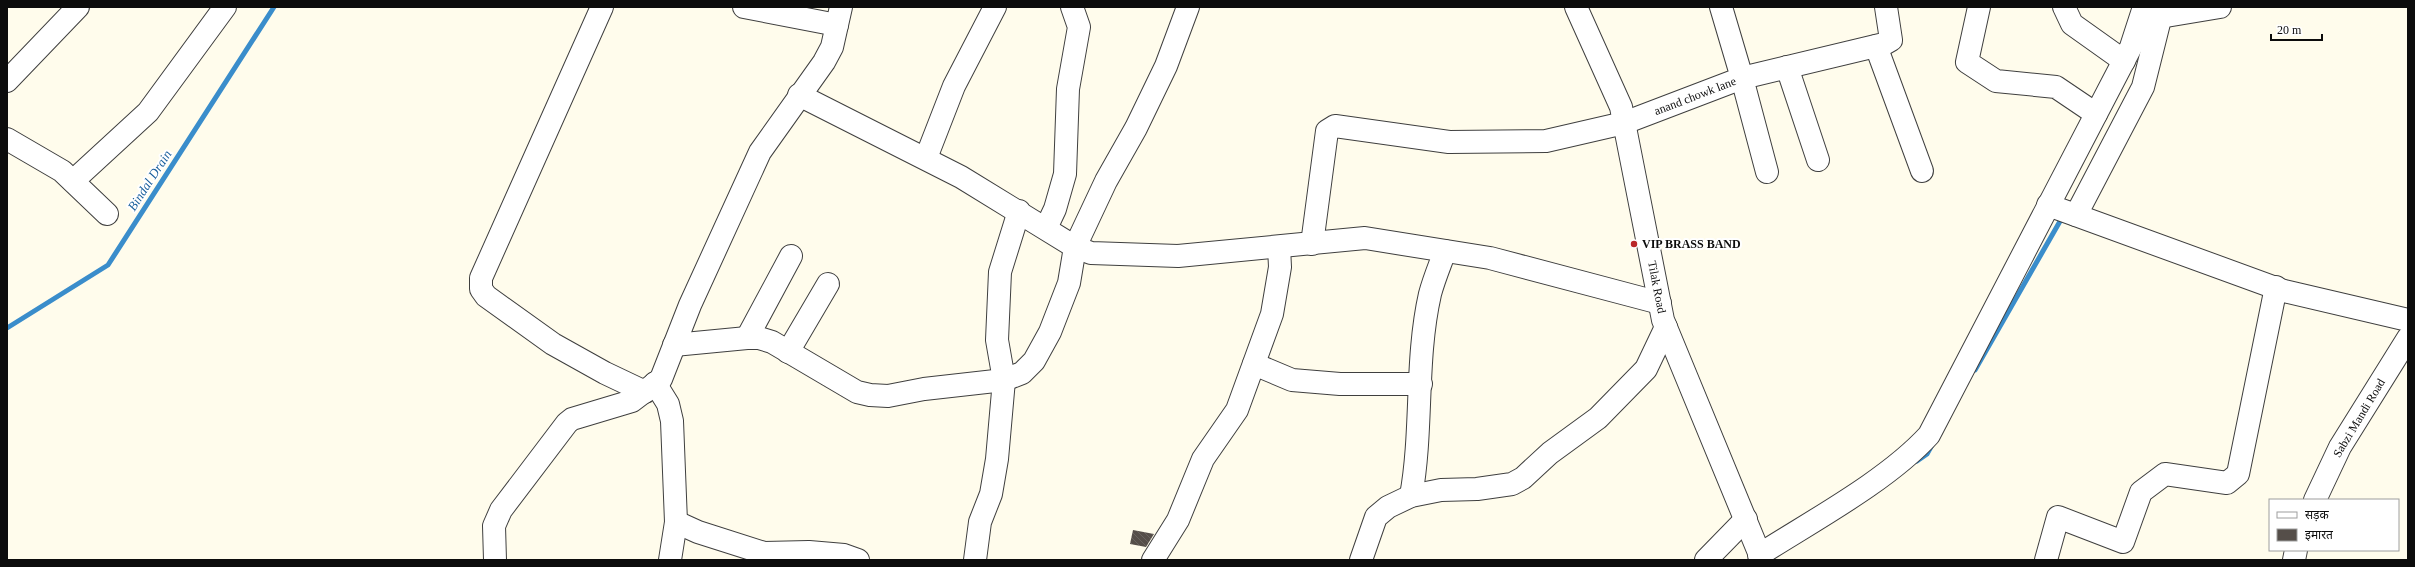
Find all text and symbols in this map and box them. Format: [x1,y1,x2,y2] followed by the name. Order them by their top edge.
[2271,16,2322,42] scale bar
[2277,23,2302,37] text: 20 m
[1652,74,1738,118] street label: anand chowk lane
[124,147,174,213] water label: Bindal Drain
[1642,237,1741,251] place label: VIP BRASS BAND
[1629,239,1639,249] marker: VIP BRASS BAND
[1645,260,1669,314] street label: Tilak Road
[2330,376,2388,460] street label: Sabzi Mandi Road
[2269,499,2399,551] legend
[2305,508,2330,522] text: सड़क
[2305,528,2334,542] text: इमारत

